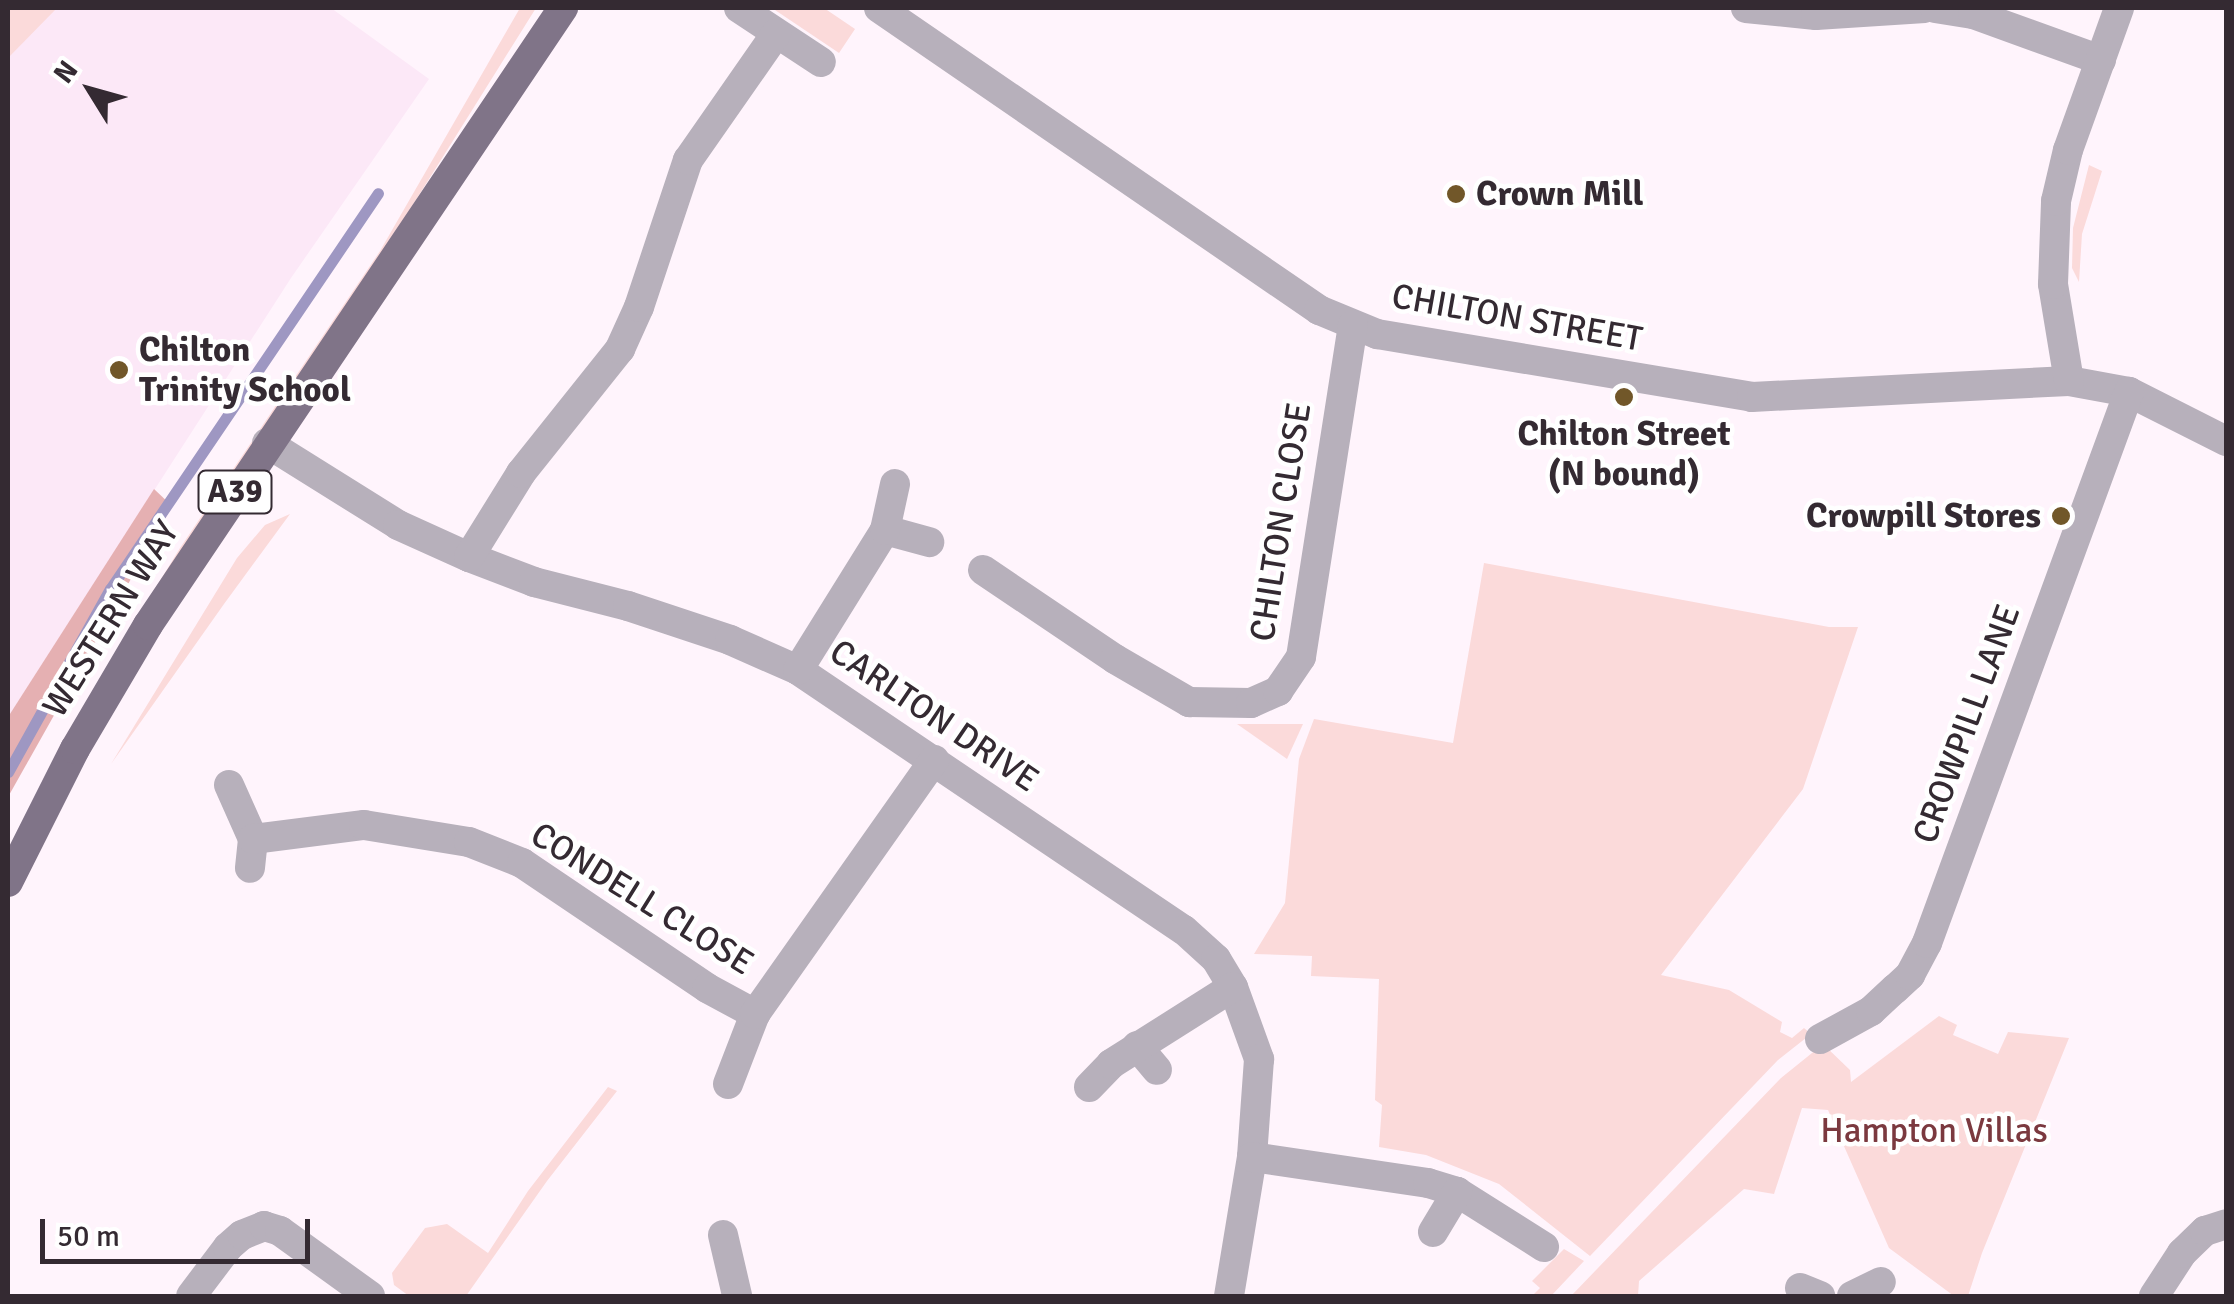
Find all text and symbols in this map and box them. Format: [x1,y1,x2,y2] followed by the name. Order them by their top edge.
[40,40,140,140] north arrow
[47,54,85,90] text: N
[1476,173,1644,215] place label: Crown Mill
[1445,183,1467,205] marker: Crown Mill
[1388,275,1646,361] street label: CHILTON STREET
[139,329,351,411] place label: Chilton Trinity School
[108,359,130,381] marker: Chilton Trinity School
[1613,386,1635,408] marker: Chilton Street (N bound)
[1241,400,1321,644] street label: CHILTON CLOSE
[1517,413,1731,495] place label: Chilton Street (N bound)
[198,465,272,519] road number: A39
[1806,495,2041,537] place label: Crowpill Stores
[2050,505,2072,527] marker: Crowpill Stores
[34,513,188,725] street label: WESTERN WAY
[1904,599,2030,849] street label: CROWPILL LANE
[822,631,1046,801] street label: CARLTON DRIVE
[523,814,761,984] street label: CONDELL CLOSE
[1820,1110,2048,1152] park label: Hampton Villas
[45,1199,315,1261] scale bar
[57,1218,120,1255] text: 50 m

